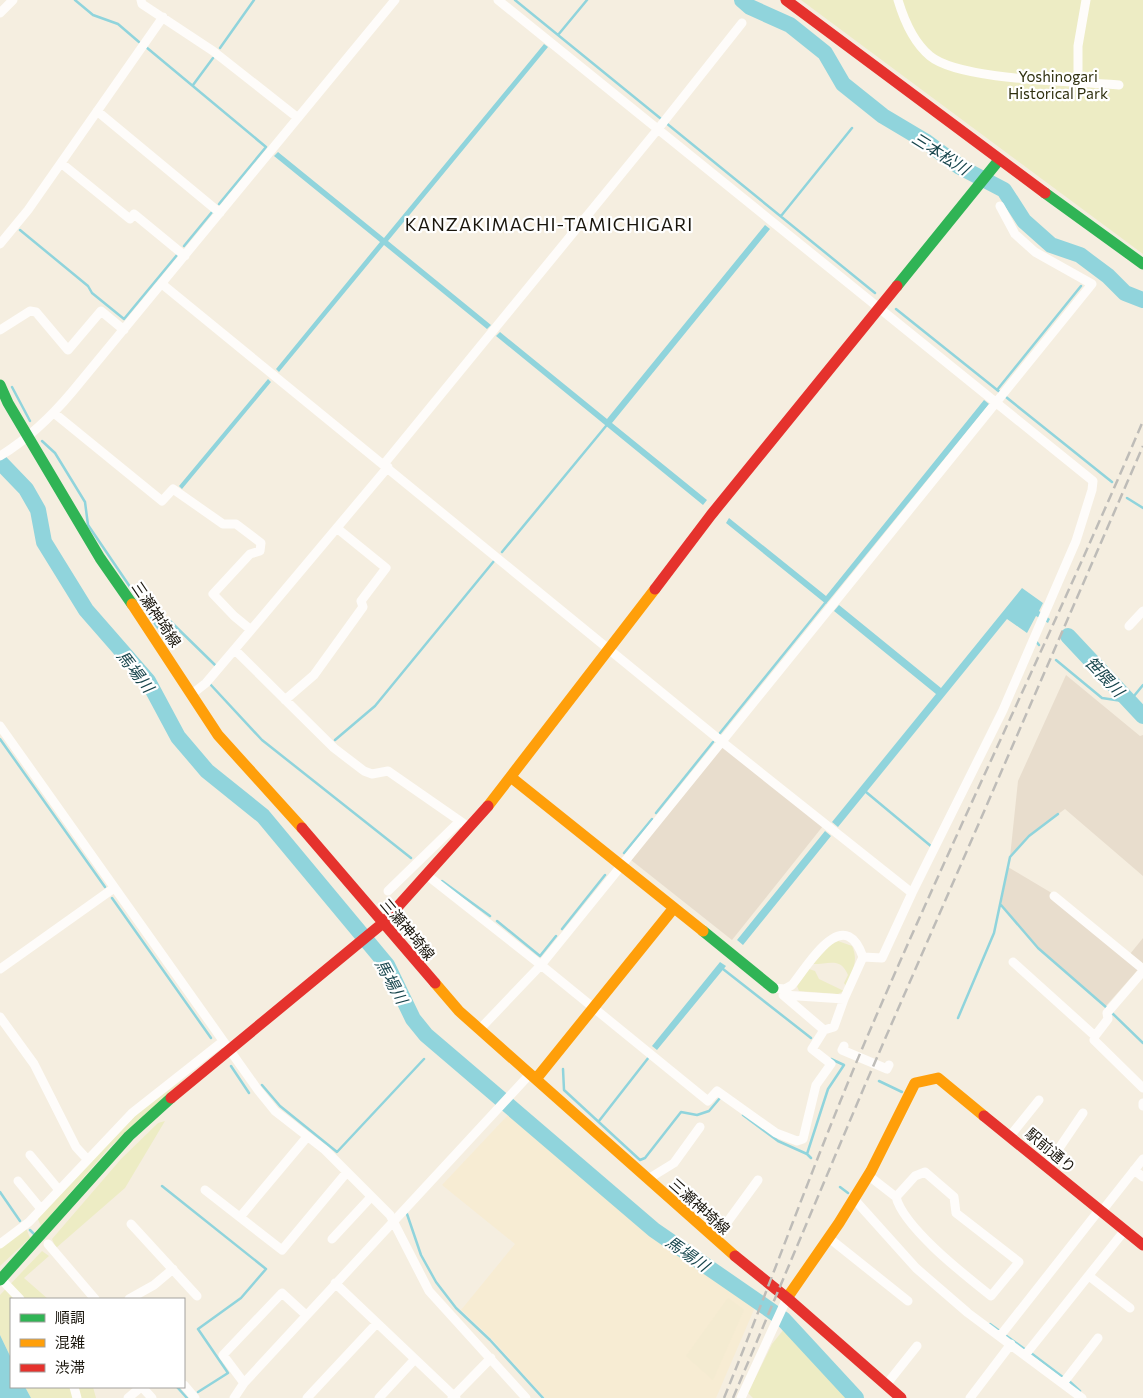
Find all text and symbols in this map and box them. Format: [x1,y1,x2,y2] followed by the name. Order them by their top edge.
[1008,67,1108,102] park label: Yoshinogari Historical Park
[909,128,975,179] water label: 三本松川
[405,213,693,235] district label: KANZAKIMACHI-TAMICHIGARI
[129,578,185,650] street label: 三瀬神埼線
[114,646,159,697] water label: 馬場川
[1082,652,1130,701] water label: 笹隈川
[377,894,439,964] street label: 三瀬神埼線
[372,955,413,1008] water label: 馬場川
[1022,1124,1080,1176] street label: 駅前通り
[666,1174,734,1238] street label: 三瀬神埼線
[663,1231,715,1276] water label: 馬場川
[10,1298,185,1388] legend
[55,1308,85,1326] text: 順調
[55,1333,85,1351] text: 混雑
[55,1358,85,1376] text: 渋滞

